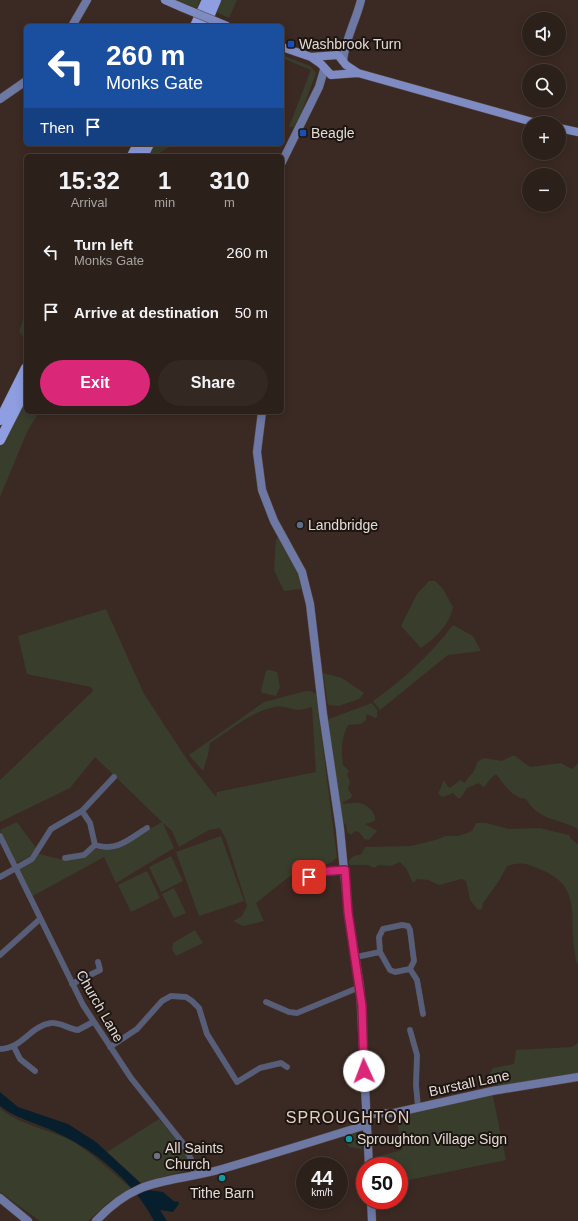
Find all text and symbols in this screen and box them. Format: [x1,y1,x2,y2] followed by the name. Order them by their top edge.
[522,12,566,212] map controls
[522,12,566,56] button: sound
[299,36,401,52] place label: Washbrook Turn
[286,39,296,49] marker: Washbrook Turn
[40,40,92,92] icon: left
[106,40,185,71] text: 260 m
[522,64,566,108] button: search
[106,73,203,93] text: Monks Gate
[82,116,104,138] icon: arrive
[522,116,566,160] button: +
[40,119,74,136] text: Then
[311,125,355,141] place label: Beagle
[298,128,308,138] marker: Beagle
[58,167,120,194] text: 15:32
[158,167,171,194] text: 1
[210,167,250,194] text: 310
[522,168,566,212] button: −
[71,195,108,210] text: Arrival
[154,195,175,210] text: min
[224,195,235,210] text: m
[74,236,133,253] text: Turn left
[40,241,62,263] icon: left
[226,244,268,261] text: 260 m
[74,253,144,268] text: Monks Gate
[40,301,62,323] icon: arrive
[74,304,219,321] text: Arrive at destination
[235,304,268,321] text: 50 m
[40,360,150,406] button: Exit
[158,360,268,406] button: Share
[308,517,378,533] place label: Landbridge
[295,520,305,530] marker: Landbridge
[292,860,326,894] pin
[298,866,320,888] icon: arrive
[73,967,127,1045] street label: Church Lane
[343,1050,385,1092] position arrow
[427,1067,511,1099] street label: Burstall Lane
[286,1109,410,1126] district label: SPROUGHTON
[357,1131,507,1147] place label: Sproughton Village Sign
[344,1134,354,1144] marker: Sproughton Village Sign
[165,1140,223,1172] place label: All Saints Church
[152,1151,162,1161] marker: All Saints Church
[356,1157,408,1209] speed limit sign: 50
[311,1167,333,1189] text: 44
[217,1173,227,1183] marker: Tithe Barn
[190,1185,254,1201] place label: Tithe Barn
[311,1187,333,1198] text: km/h

